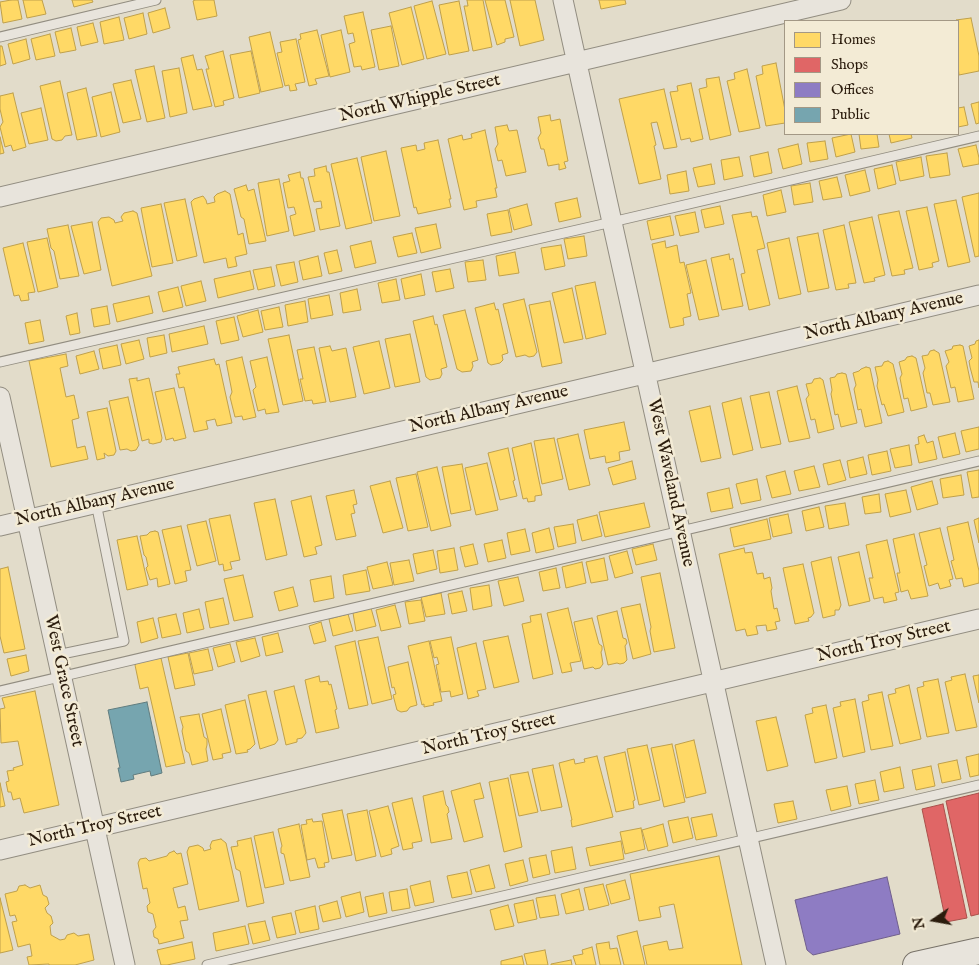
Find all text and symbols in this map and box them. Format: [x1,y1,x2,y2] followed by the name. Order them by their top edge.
[784,20,959,135] legend
[831,30,875,49] text: Homes
[831,55,868,74] text: Shops
[337,70,503,128] street label: North Whipple Street
[831,80,874,99] text: Offices
[831,105,870,124] text: Public
[802,288,966,346] street label: North Albany Avenue
[407,381,571,439] street label: North Albany Avenue
[642,397,698,569] street label: West Waveland Avenue
[13,474,177,532] street label: North Albany Avenue
[38,613,88,749] street label: West Grace Street
[815,616,953,668] street label: North Troy Street
[420,709,558,761] street label: North Troy Street
[26,801,164,853] street label: North Troy Street
[909,895,959,945] north arrow
[909,915,929,931] text: N

